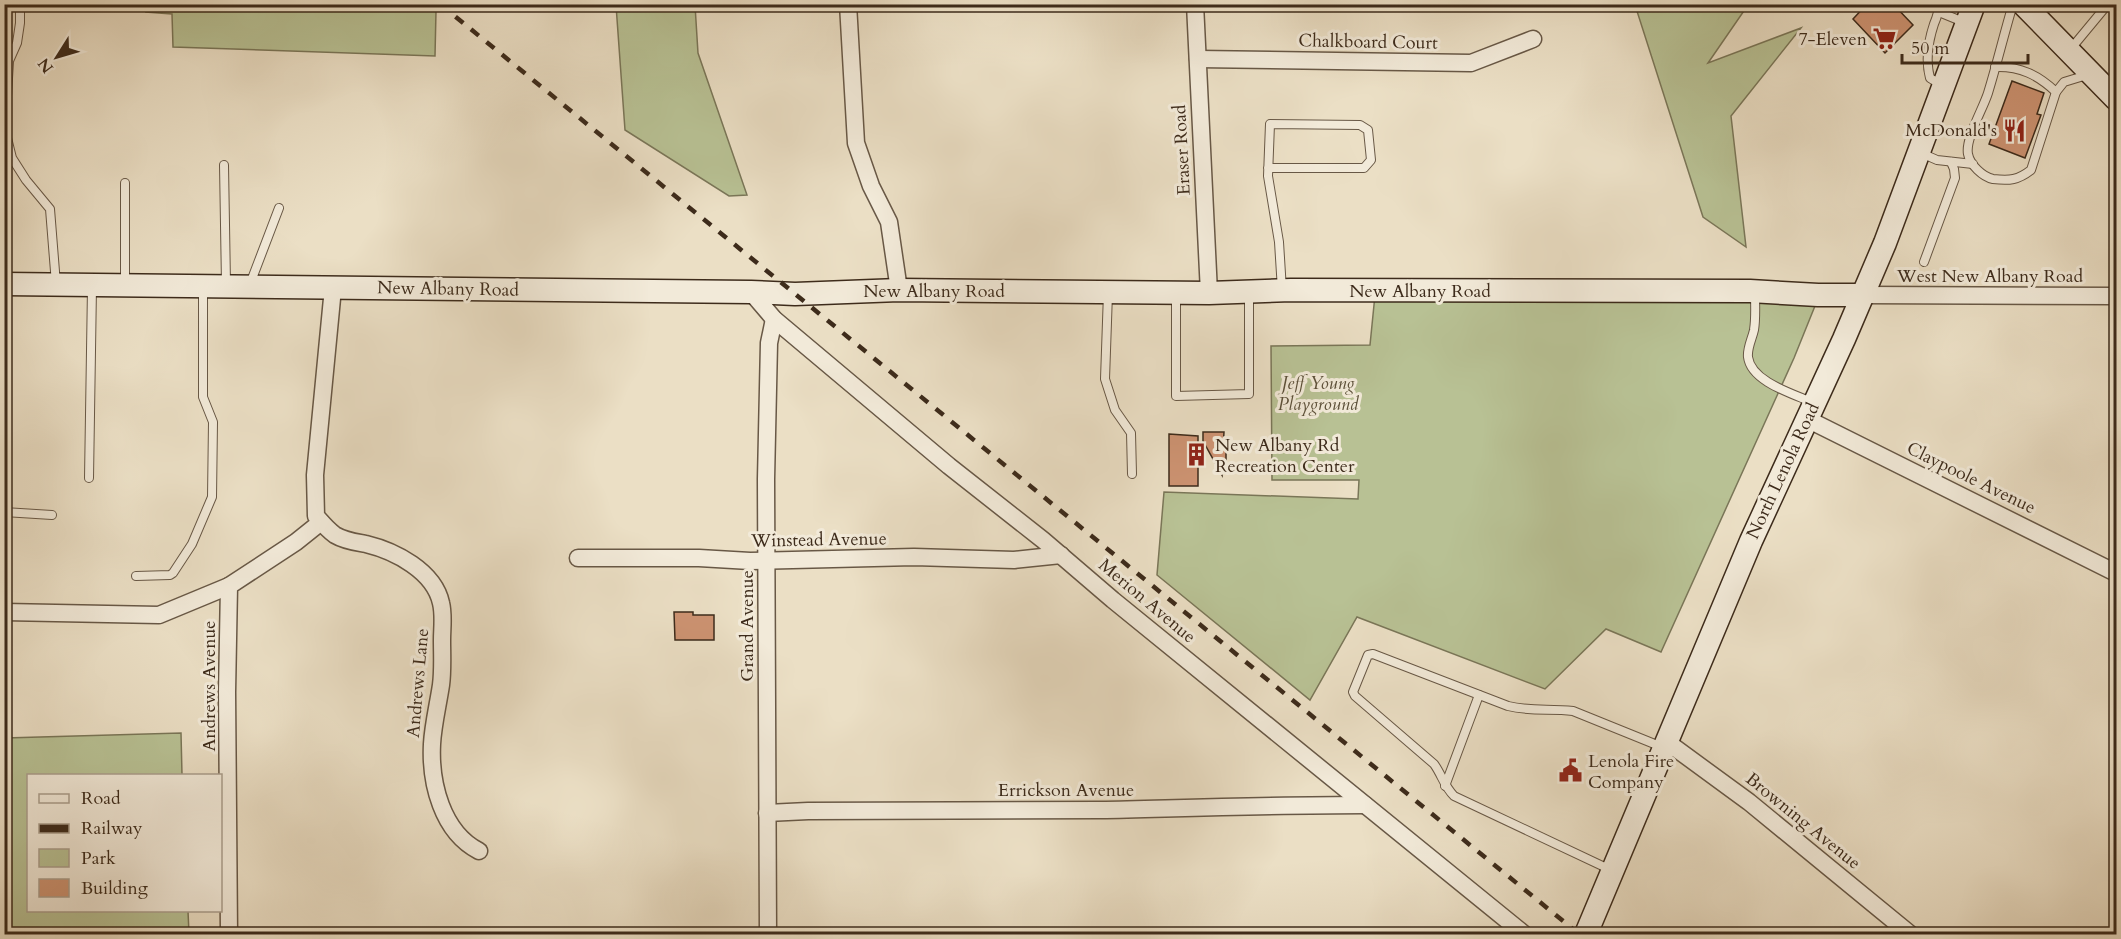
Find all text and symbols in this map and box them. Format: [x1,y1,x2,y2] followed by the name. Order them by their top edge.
[1872,26,1898,52] supermarket icon: 7-Eleven
[27,27,87,87] north arrow
[1798,27,1868,52] place label: 7-Eleven
[1902,27,2028,65] scale bar
[1298,28,1438,56] street label: Chalkboard Court
[1911,36,1950,61] text: 50 m
[33,53,59,78] text: N
[1167,104,1197,196] street label: Eraser Road
[2002,117,2028,143] restaurant icon: McDonald's
[1905,118,1997,143] place label: McDonald's
[1896,264,2084,289] street label: West New Albany Road
[377,275,520,303] street label: New Albany Road
[863,279,1005,304] street label: New Albany Road
[1349,279,1491,304] street label: New Albany Road
[1277,371,1360,417] park label: Jeff Young Playground
[1740,398,1826,543] street label: North Lenola Road
[1215,433,1355,479] place label: New Albany Rd Recreation Center
[1902,436,2040,520] street label: Claypoole Avenue
[1184,442,1210,468] building icon: New Albany Rd Recreation Center
[750,526,887,554] street label: Winstead Avenue
[1093,553,1201,649] street label: Merion Avenue
[735,570,760,682] street label: Grand Avenue
[197,620,222,752] street label: Andrews Avenue
[401,627,435,739] street label: Andrews Lane
[1588,749,1674,795] place label: Lenola Fire Company
[1557,758,1583,784] public building icon: Lenola Fire Company
[1740,767,1866,875] street label: Browning Avenue
[27,774,222,912] legend
[998,778,1134,803] street label: Errickson Avenue
[81,786,121,811] text: Road
[81,816,143,841] text: Railway
[81,846,116,871] text: Park
[81,876,149,901] text: Building

